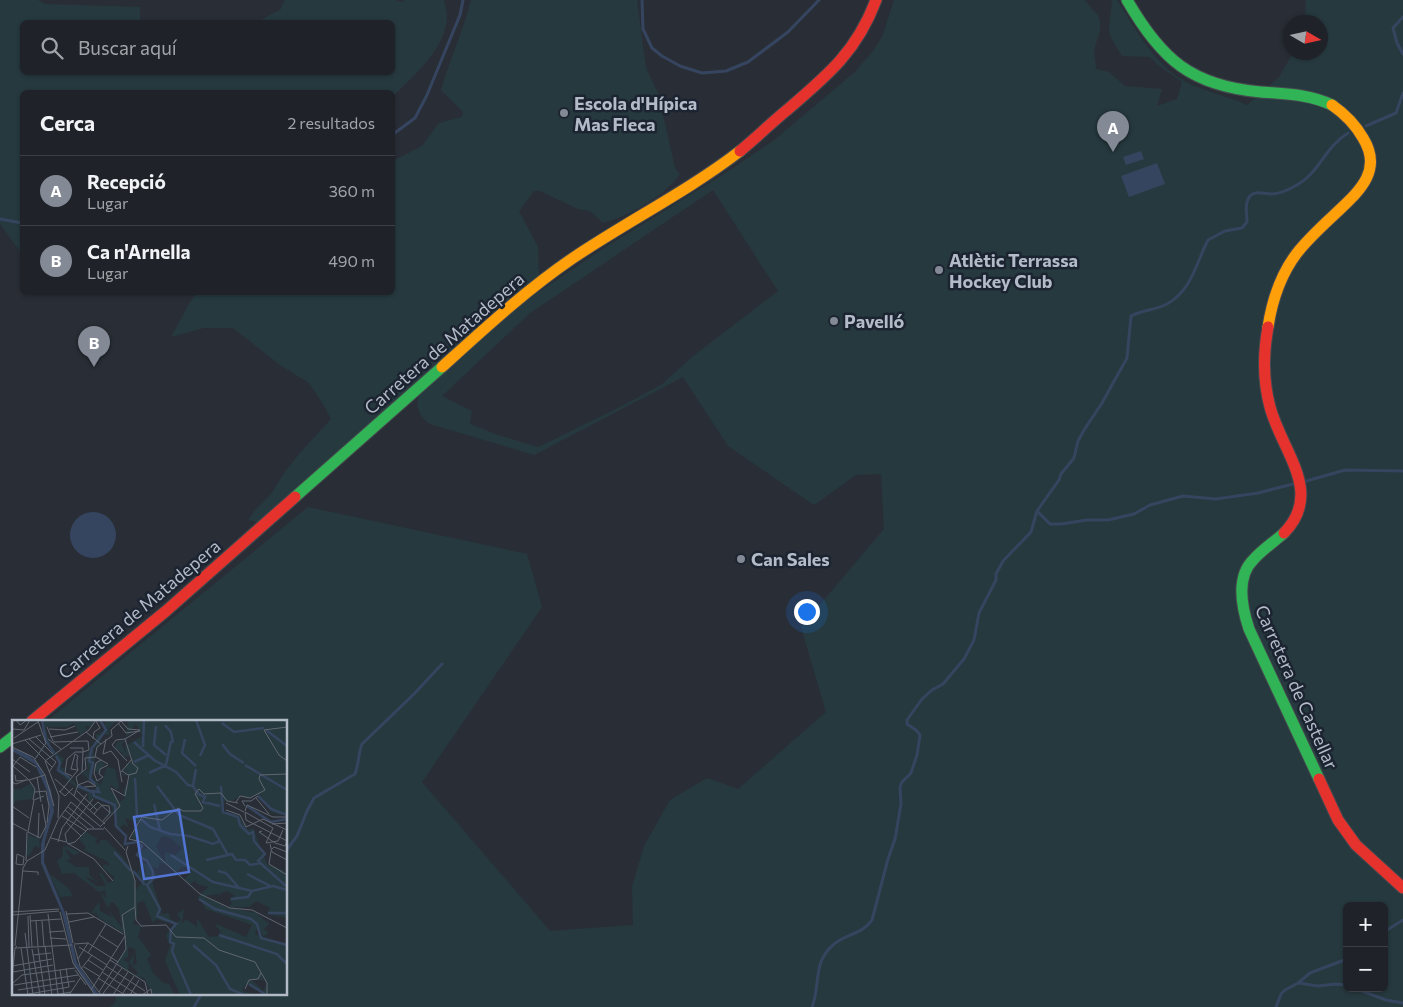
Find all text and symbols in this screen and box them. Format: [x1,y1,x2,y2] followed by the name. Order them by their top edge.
[1283,15,1328,60] north arrow
[20,20,395,75] search box
[38,34,66,62] icon: search
[78,36,177,59] text: Buscar aquí
[574,92,697,135] place label: Escola d'Hípica Mas Fleca
[558,107,570,119] marker: Escola d'Hípica Mas Fleca
[40,110,95,135] text: Cerca
[1097,111,1129,152] pin: A
[287,113,375,132] text: 2 resultados
[87,170,166,193] text: Recepció
[50,181,62,200] text: A
[329,181,375,200] text: 360 m
[87,193,128,212] text: Lugar
[87,240,191,263] text: Ca n'Arnella
[949,249,1078,292] place label: Atlètic Terrassa Hockey Club
[51,251,61,270] text: B
[328,251,375,270] text: 490 m
[87,263,128,282] text: Lugar
[933,264,945,276] marker: Atlètic Terrassa Hockey Club
[359,267,529,419] street label: Carretera de Matadepera
[844,310,905,332] place label: Pavelló
[828,315,840,327] marker: Pavelló
[78,326,110,367] pin: B
[53,535,225,683] street label: Carretera de Matadepera
[751,548,830,570] place label: Can Sales
[735,553,747,565] marker: Can Sales
[794,599,820,625] your location
[1251,601,1343,773] street label: Carretera de Castellar
[12,720,288,994] inset map
[1343,902,1388,992] map controls
[1343,902,1388,947] button: +
[1343,947,1388,992] button: −

